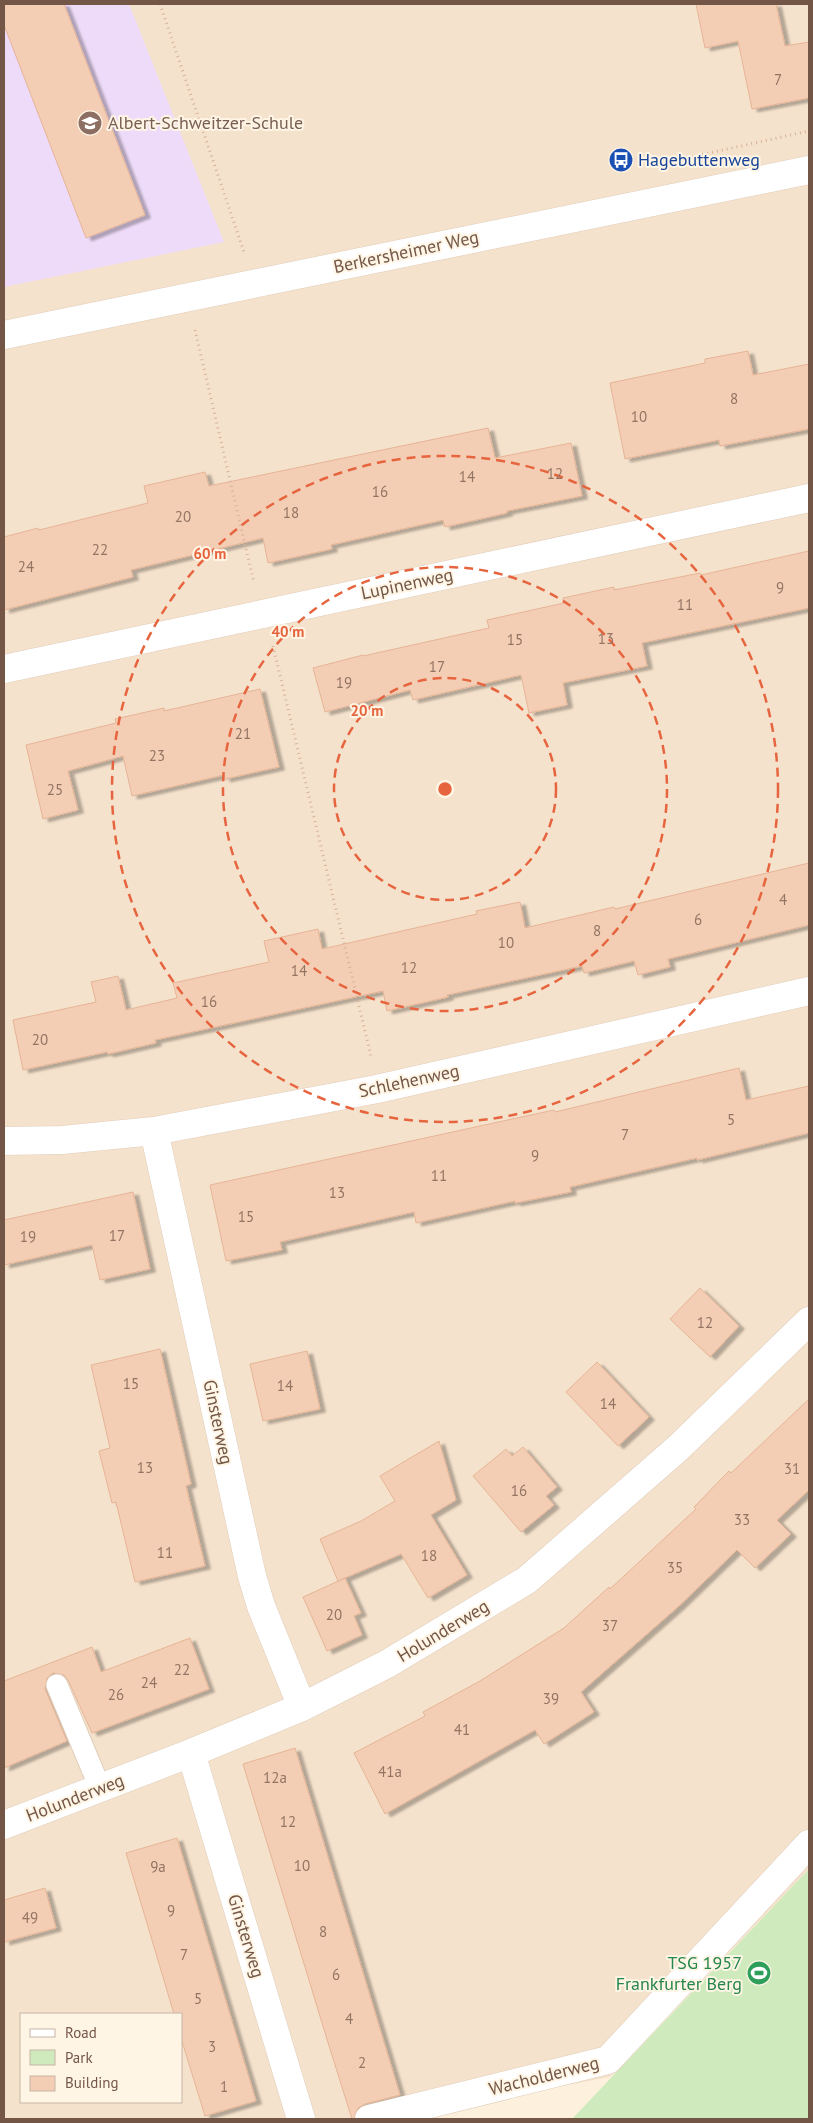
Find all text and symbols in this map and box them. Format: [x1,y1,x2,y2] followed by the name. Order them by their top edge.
[774,70,782,89] house number: 7
[77,110,103,136] school or university icon: Albert-Schweitzer-Schule
[108,111,303,134] place label: Albert-Schweitzer-Schule
[608,147,634,173] bus stop icon: Hagebuttenweg
[638,148,760,171] place label: Hagebuttenweg
[331,225,481,278] street label: Berkersheimer Weg
[730,389,738,408] house number: 8
[631,407,647,426] house number: 10
[547,464,563,483] house number: 12
[459,467,475,486] house number: 14
[372,482,388,501] house number: 16
[283,503,299,522] house number: 18
[175,507,191,526] house number: 20
[92,540,108,559] house number: 22
[194,544,226,563] text: 60 m
[18,557,34,576] house number: 24
[359,563,455,605] street label: Lupinenweg
[776,578,784,597] house number: 9
[677,595,693,614] house number: 11
[272,622,304,641] text: 40 m
[598,629,614,648] house number: 13
[507,630,523,649] house number: 15
[429,657,445,676] house number: 17
[336,673,352,692] house number: 19
[351,701,383,720] text: 20 m
[235,724,251,743] house number: 21
[149,746,165,765] house number: 23
[47,780,63,799] house number: 25
[436,780,454,798] centre of rings
[779,890,787,909] house number: 4
[694,910,702,929] house number: 6
[593,921,601,940] house number: 8
[498,933,514,952] house number: 10
[401,958,417,977] house number: 12
[291,961,307,980] house number: 14
[201,992,217,1011] house number: 16
[32,1030,48,1049] house number: 20
[356,1059,461,1102] street label: Schlehenweg
[727,1110,735,1129] house number: 5
[621,1125,629,1144] house number: 7
[531,1146,539,1165] house number: 9
[431,1166,447,1185] house number: 11
[329,1183,345,1202] house number: 13
[238,1207,254,1226] house number: 15
[109,1226,125,1245] house number: 17
[20,1227,36,1246] house number: 19
[697,1313,713,1332] house number: 12
[123,1374,139,1393] house number: 15
[277,1376,293,1395] house number: 14
[198,1377,239,1466] street label: Ginsterweg
[600,1394,616,1413] house number: 14
[137,1458,153,1477] house number: 13
[784,1459,800,1478] house number: 31
[511,1481,527,1500] house number: 16
[734,1510,750,1529] house number: 33
[157,1543,173,1562] house number: 11
[421,1546,437,1565] house number: 18
[667,1558,683,1577] house number: 35
[393,1594,493,1667] street label: Holunderweg
[326,1605,342,1624] house number: 20
[602,1616,618,1635] house number: 37
[174,1660,190,1679] house number: 22
[141,1673,157,1692] house number: 24
[108,1685,124,1704] house number: 26
[543,1689,559,1708] house number: 39
[454,1720,470,1739] house number: 41
[378,1762,402,1781] house number: 41a
[23,1768,127,1827] street label: Holunderweg
[263,1768,287,1787] house number: 12a
[280,1812,296,1831] house number: 12
[294,1856,310,1875] house number: 10
[150,1857,166,1876] house number: 9a
[223,1891,270,1980] street label: Ginsterweg
[167,1901,175,1920] house number: 9
[22,1908,38,1927] house number: 49
[319,1922,327,1941] house number: 8
[180,1945,188,1964] house number: 7
[616,1951,742,1995] place label: TSG 1957 Frankfurter Berg
[746,1960,772,1986] sports icon: TSG 1957 Frankfurter Berg
[332,1965,340,1984] house number: 6
[194,1989,202,2008] house number: 5
[345,2009,353,2028] house number: 4
[20,2013,182,2103] legend
[65,2023,97,2042] text: Road
[208,2037,216,2056] house number: 3
[65,2048,93,2067] text: Park
[486,2051,601,2100] street label: Wacholderweg
[358,2053,366,2072] house number: 2
[65,2073,119,2092] text: Building
[220,2077,228,2096] house number: 1

